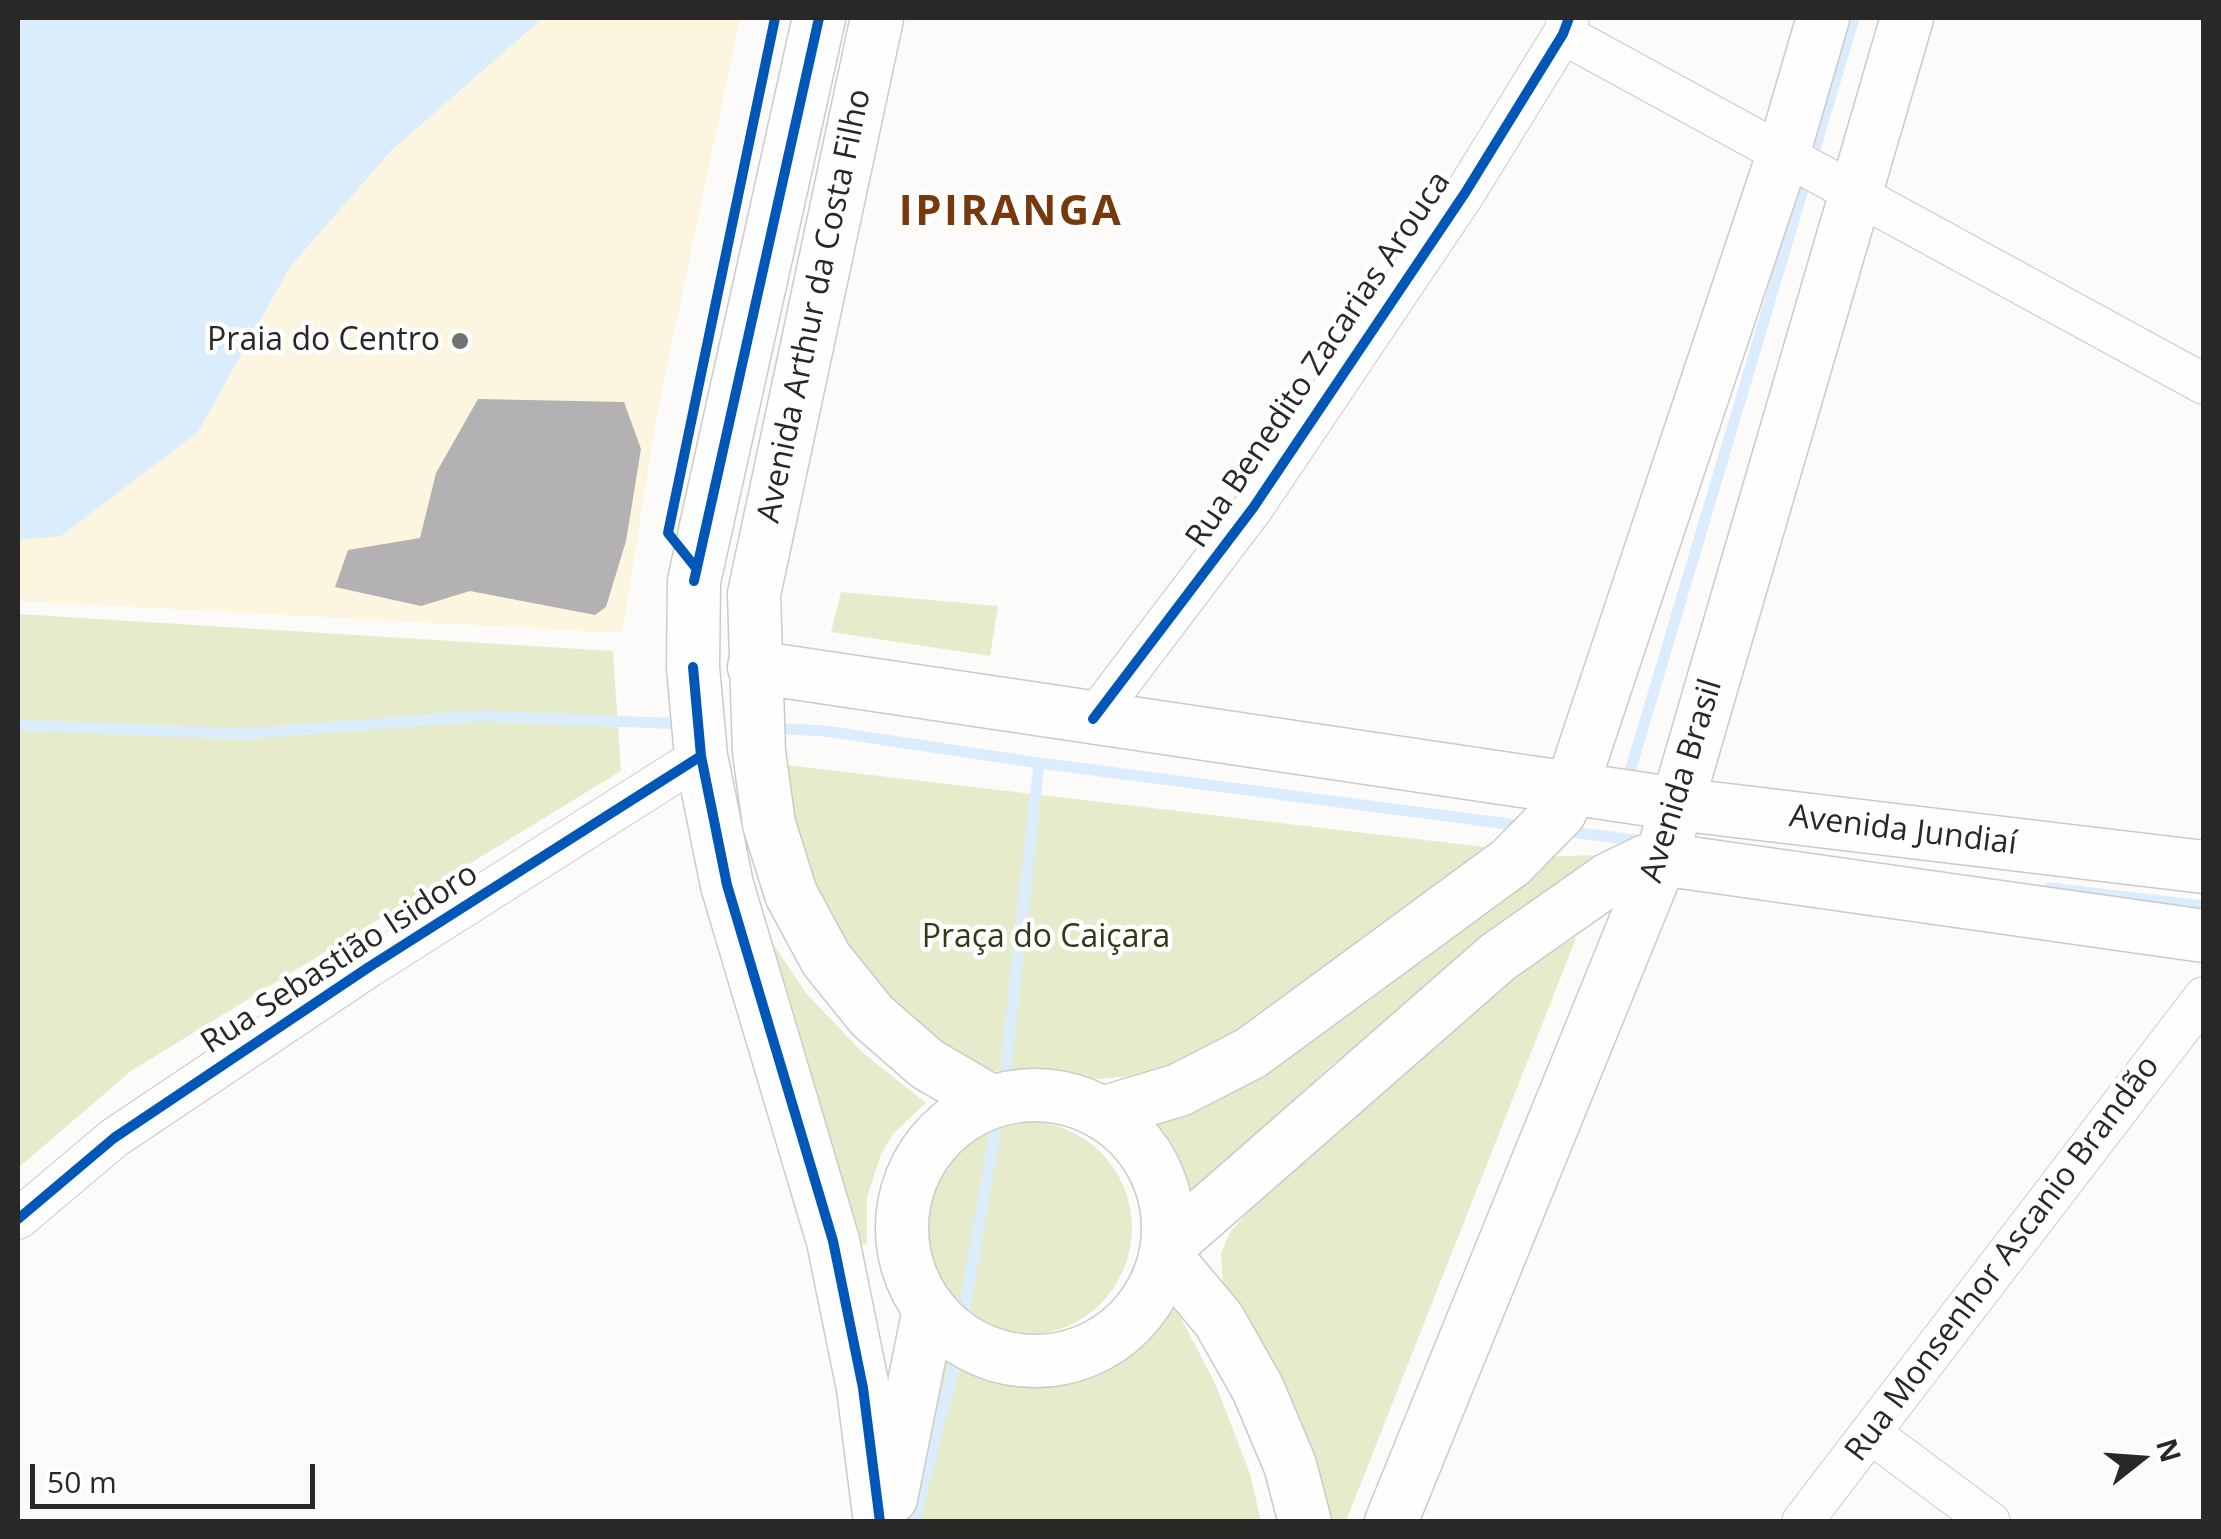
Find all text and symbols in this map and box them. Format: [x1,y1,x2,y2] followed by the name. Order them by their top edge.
[750,86,880,526] street label: Avenida Arthur da Costa Filho
[1179,165,1459,555] street label: Rua Benedito Zacarias Arouca
[899,188,1123,238] district label: IPIRANGA
[207,322,440,360] place label: Praia do Centro
[449,330,471,352] marker: Praia do Centro
[1633,675,1731,887] street label: Avenida Brasil
[1787,798,2019,864] street label: Avenida Jundiaí
[195,855,485,1063] street label: Rua Sebastião Isidoro
[922,919,1170,957] park label: Praça do Caiçara
[1838,1049,2168,1469] street label: Rua Monsenhor Ascanio Brandão
[2091,1409,2191,1509] north arrow
[2148,1434,2191,1467] text: N
[35,1444,320,1506] scale bar
[47,1461,117,1502] text: 50 m

